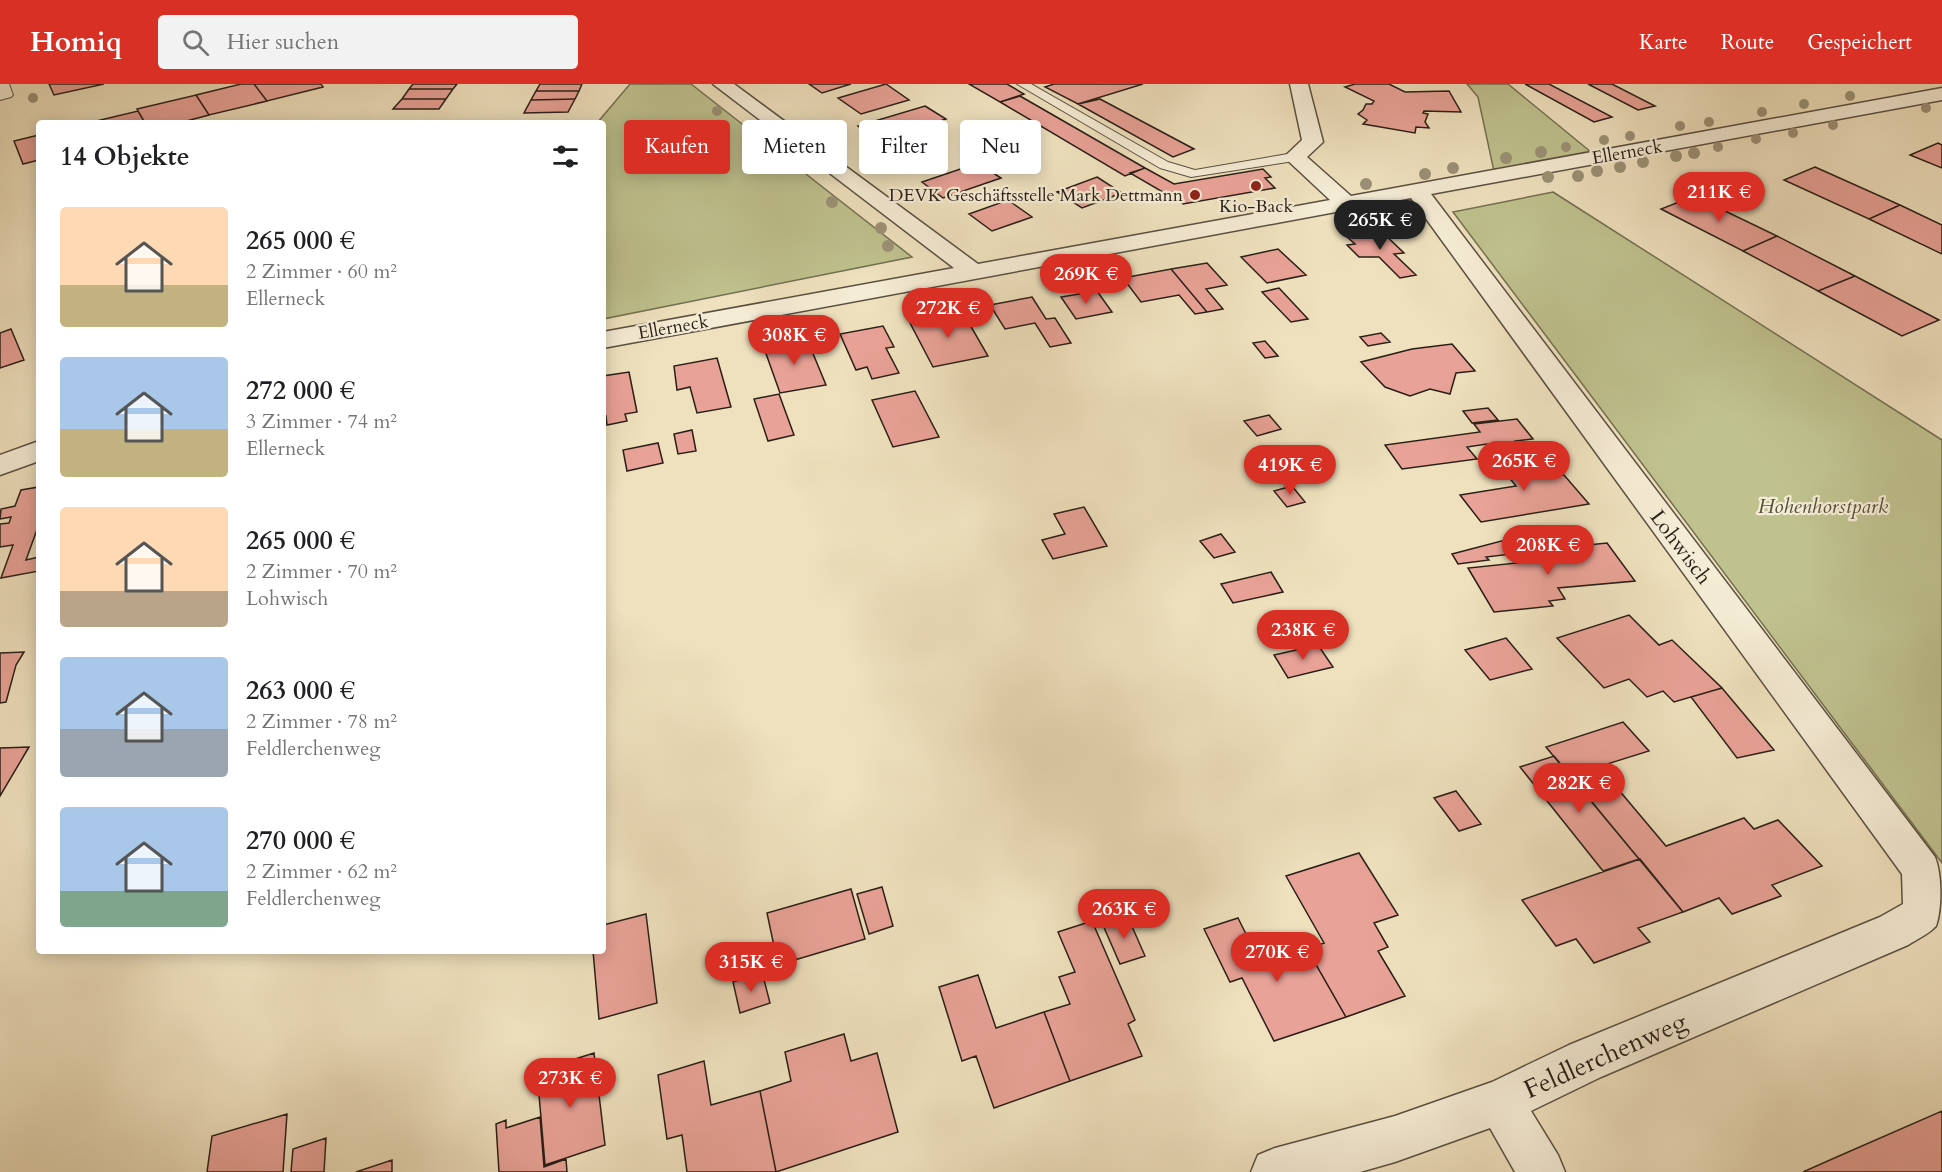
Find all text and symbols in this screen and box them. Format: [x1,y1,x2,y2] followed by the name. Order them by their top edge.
[158,15,578,69] search box
[30,23,122,61] text: Homiq
[179,26,212,59] icon: search
[227,27,339,57] text: Hier suchen
[1639,28,1688,57] text: Karte
[1721,28,1774,57] text: Route
[1807,28,1912,57] text: Gespeichert
[624,120,730,174] chip: Kaufen
[742,120,847,174] chip: Mieten
[859,120,948,174] chip: Filter
[960,120,1041,174] chip: Neu
[1590,134,1665,171] street label: Ellerneck
[60,139,190,174] text: 14 Objekte
[549,140,582,173] icon: filters
[1670,172,1768,223] pin: 211K €
[1687,178,1751,205] text: 211K €
[1249,179,1263,193] marker: Kio-Back
[889,183,1184,208] place label: DEVK Geschäftsstelle Mark Dettmann
[1188,188,1202,202] marker: DEVK Geschäftsstelle Mark Dettmann
[1219,194,1293,219] place label: Kio-Back
[1331,200,1429,251] pin: 265K €
[1348,206,1412,233] text: 265K €
[246,223,355,258] text: 265 000 €
[108,231,180,303] icon: home
[1037,254,1135,305] pin: 269K €
[246,258,397,285] text: 2 Zimmer · 60 m²
[1054,260,1118,287] text: 269K €
[246,285,325,312] text: Ellerneck
[899,288,997,339] pin: 272K €
[916,294,980,321] text: 272K €
[636,309,711,346] street label: Ellerneck
[745,315,843,366] pin: 308K €
[762,321,826,348] text: 308K €
[246,373,355,408] text: 272 000 €
[108,381,180,453] icon: home
[246,408,397,435] text: 3 Zimmer · 74 m²
[246,435,325,462] text: Ellerneck
[1475,441,1573,492] pin: 265K €
[1241,445,1339,496] pin: 419K €
[1492,447,1556,474] text: 265K €
[1258,451,1322,478] text: 419K €
[1758,492,1889,521] park label: Hohenhorstpark
[1643,504,1718,591] street label: Lohwisch
[246,523,355,558] text: 265 000 €
[1499,525,1597,576] pin: 208K €
[108,531,180,603] icon: home
[1516,531,1580,558] text: 208K €
[246,558,397,585] text: 2 Zimmer · 70 m²
[246,585,328,612] text: Lohwisch
[1254,610,1352,661] pin: 238K €
[1271,616,1335,643] text: 238K €
[246,673,355,708] text: 263 000 €
[108,681,180,753] icon: home
[246,708,397,735] text: 2 Zimmer · 78 m²
[246,735,381,762] text: Feldlerchenweg
[1530,763,1628,814] pin: 282K €
[1547,769,1611,796] text: 282K €
[246,823,355,858] text: 270 000 €
[108,831,180,903] icon: home
[246,858,397,885] text: 2 Zimmer · 62 m²
[246,885,381,912] text: Feldlerchenweg
[1075,889,1173,940] pin: 263K €
[1092,895,1156,922] text: 263K €
[1228,932,1326,983] pin: 270K €
[1245,938,1309,965] text: 270K €
[702,942,800,993] pin: 315K €
[719,948,783,975] text: 315K €
[1518,1004,1693,1107] street label: Feldlerchenweg
[521,1058,619,1109] pin: 273K €
[538,1064,602,1091] text: 273K €

